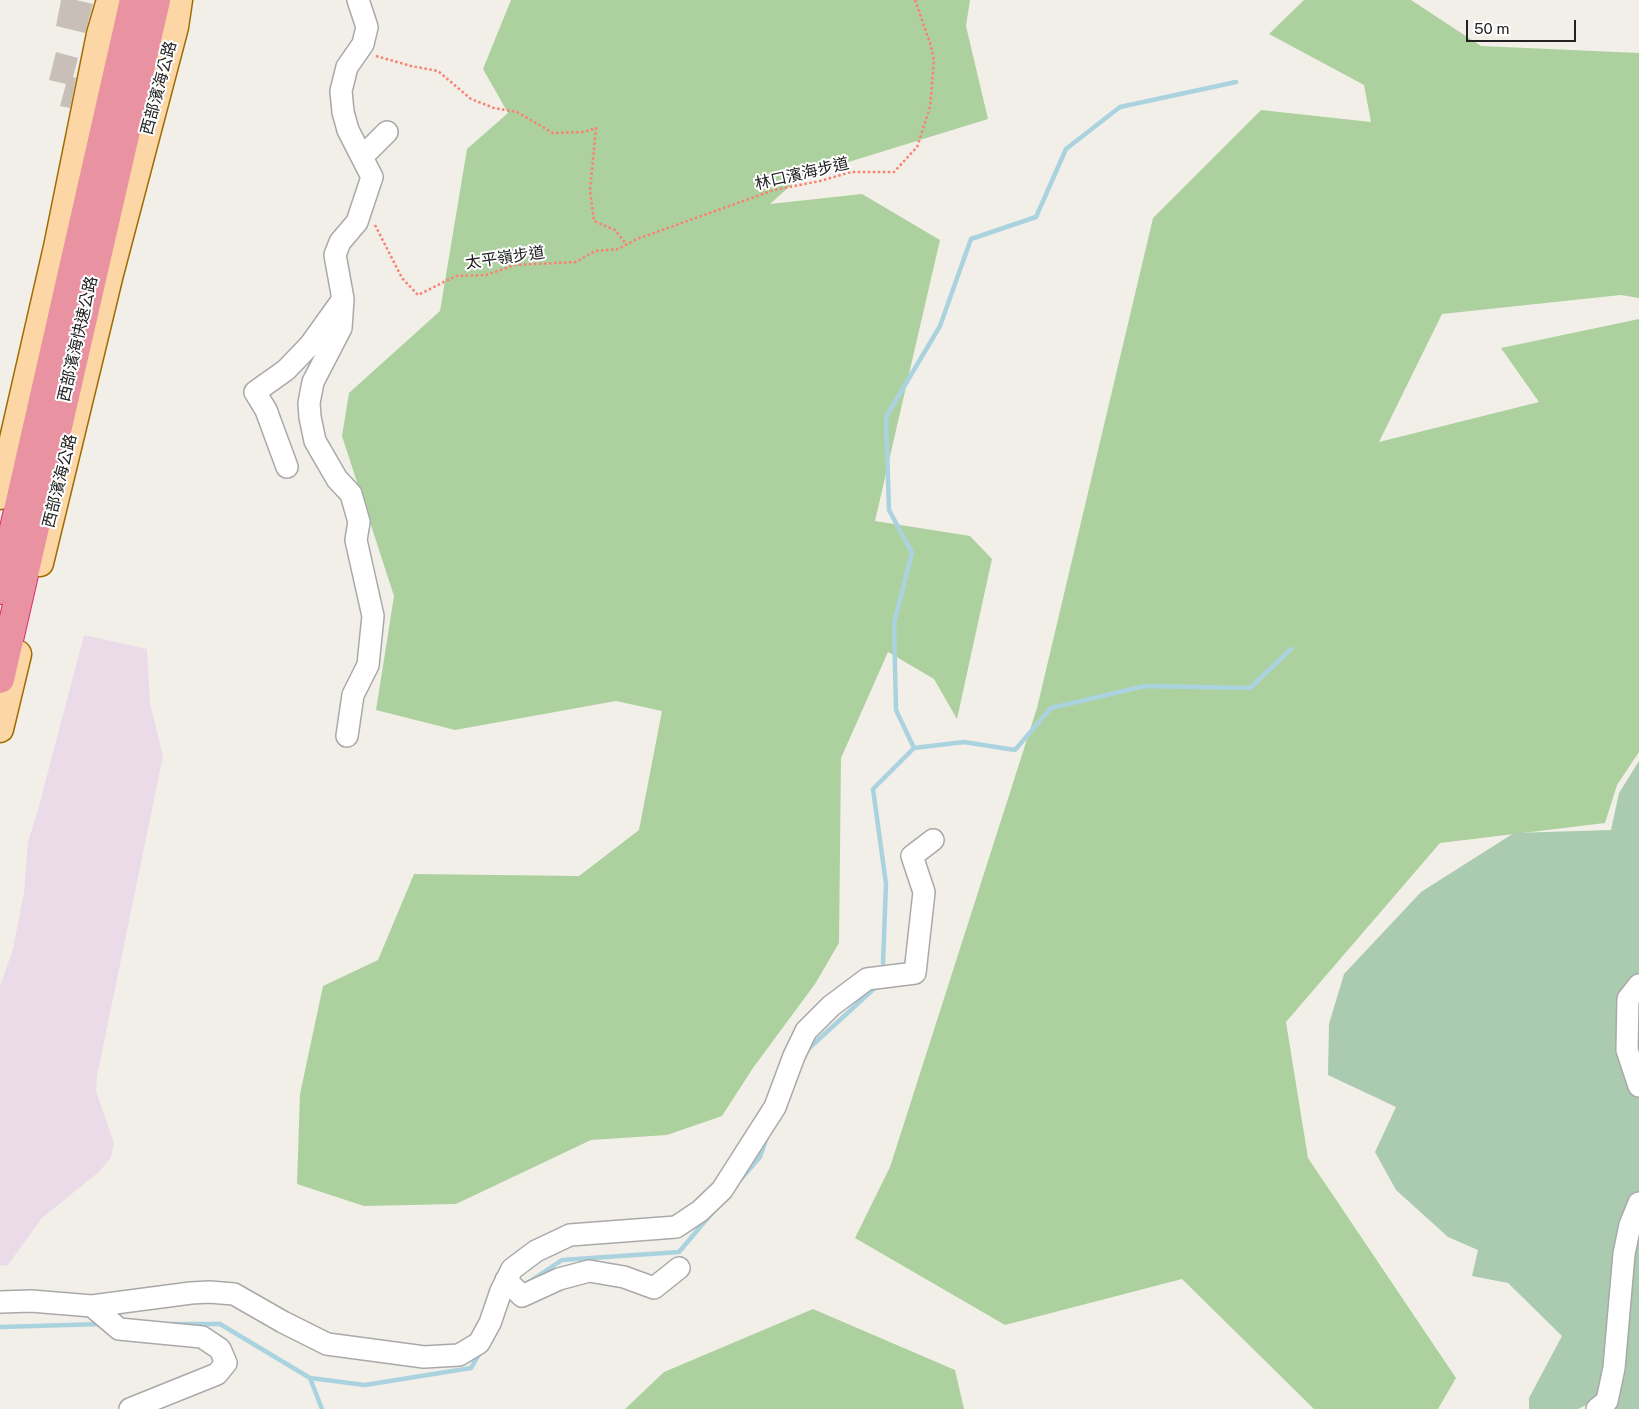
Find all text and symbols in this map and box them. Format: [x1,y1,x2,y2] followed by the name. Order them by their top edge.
[1469,10,1579,42] scale bar
[1474,20,1509,37] text: 50 m
[137,39,181,137] street label: 西部濱海公路
[753,154,851,194] street label: 林口濱海步道
[464,243,546,273] street label: 太平嶺步道
[54,274,102,404] street label: 西部濱海快速公路
[39,432,81,530] street label: 西部濱海公路

